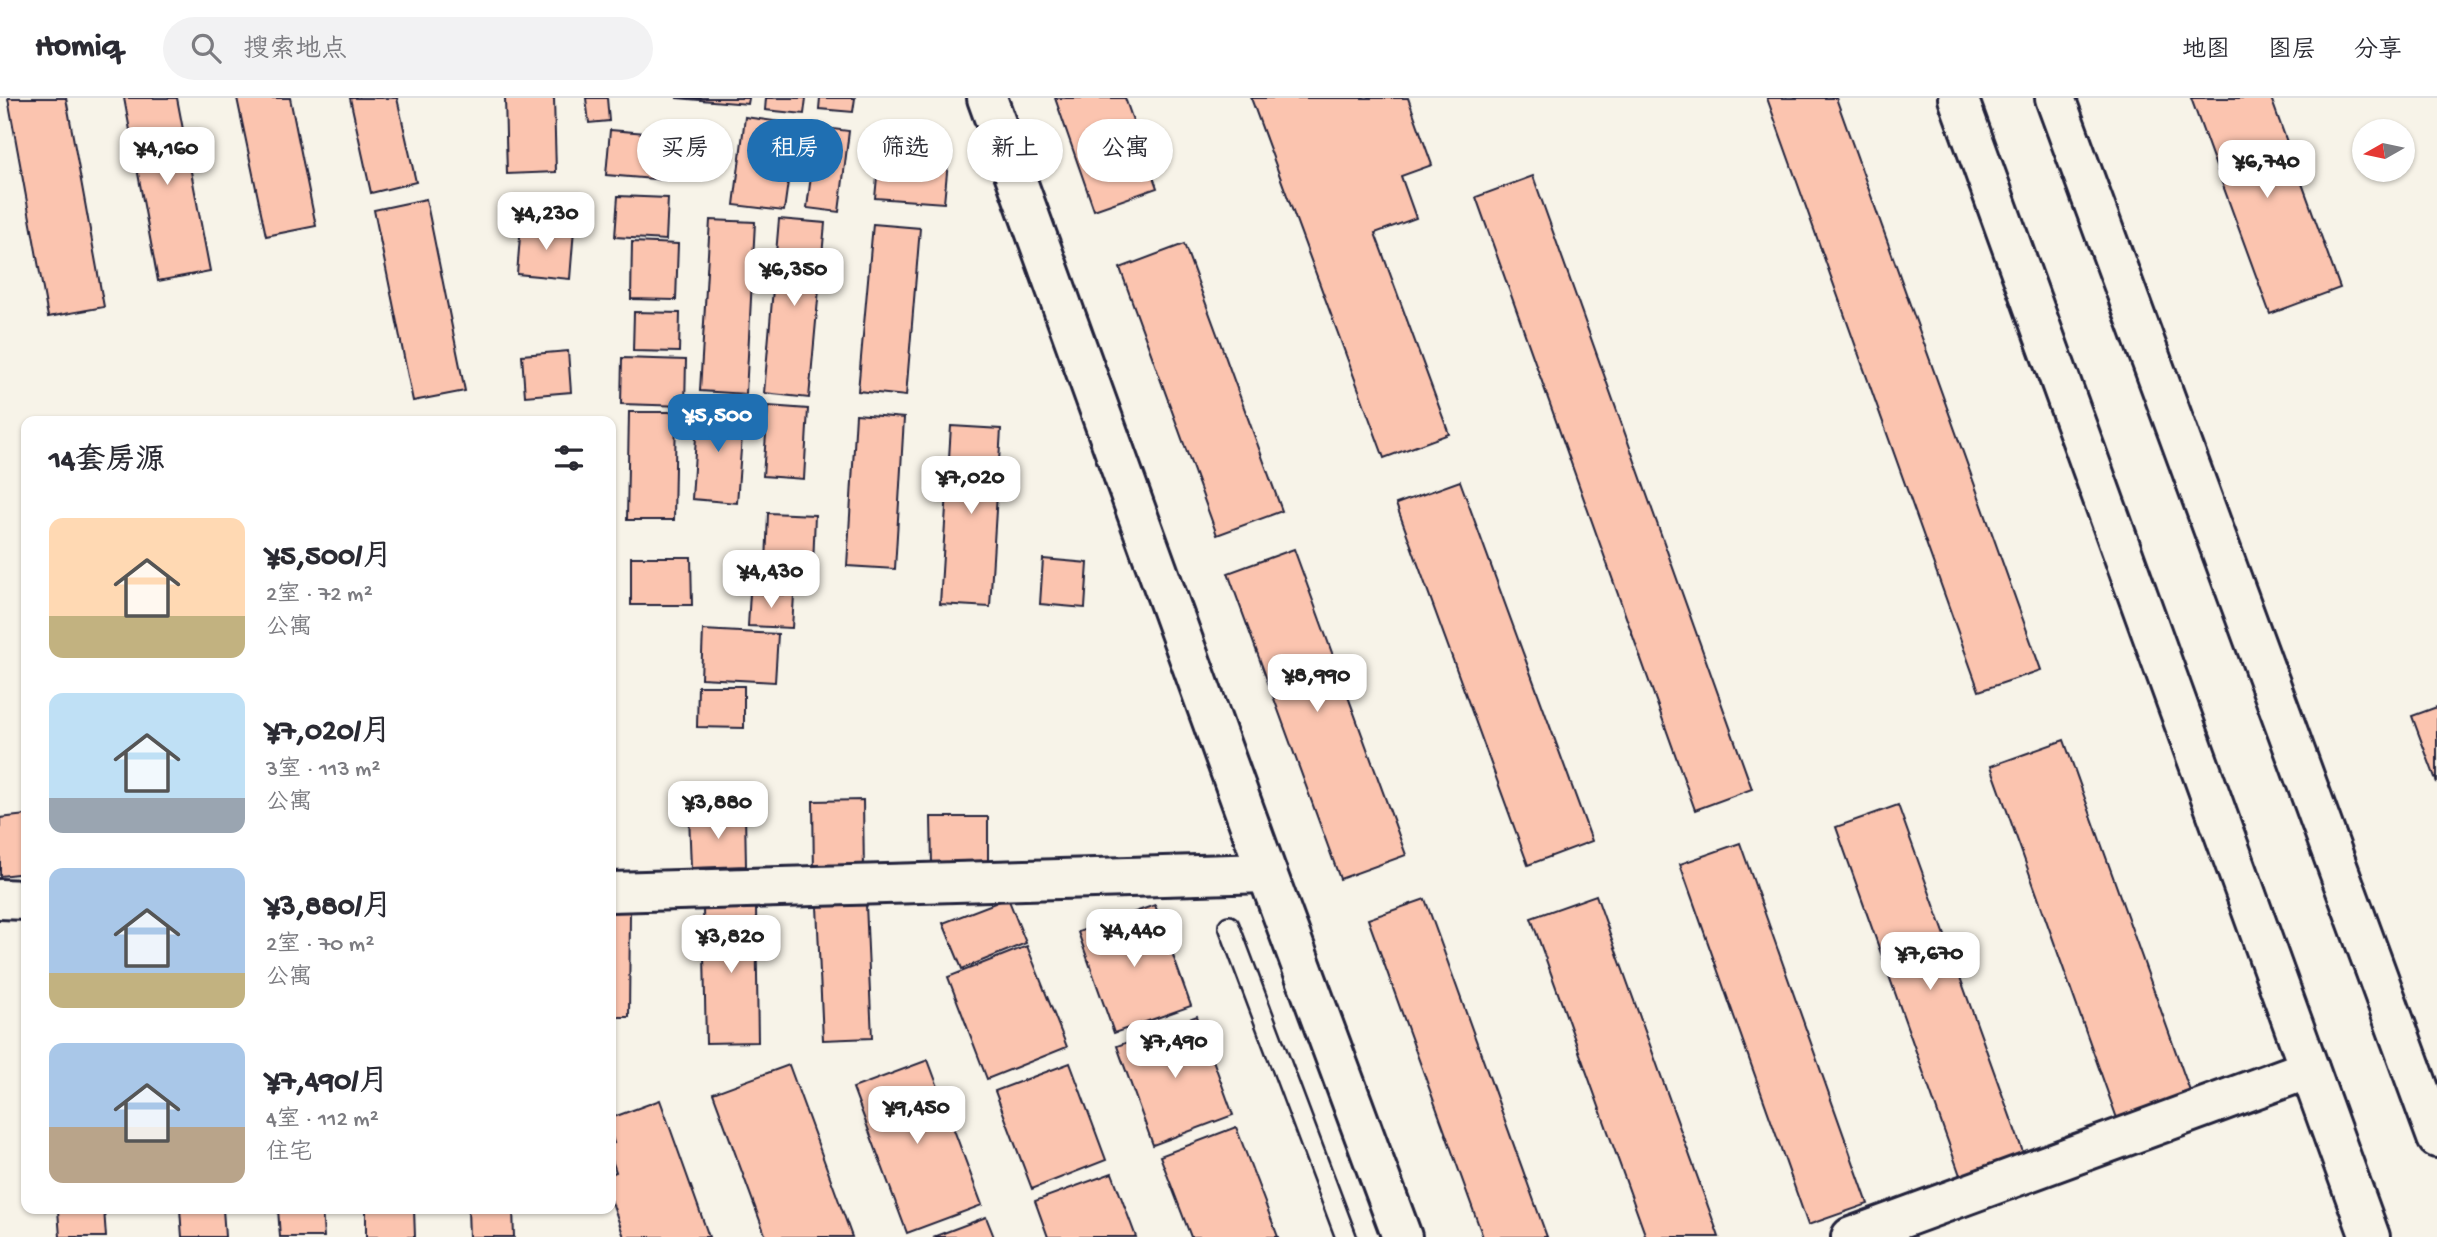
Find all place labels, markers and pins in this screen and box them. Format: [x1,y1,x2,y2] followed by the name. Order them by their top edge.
[110,127,224,187] pin: ¥4,160
[2210,140,2324,200] pin: ¥6,740
[489,192,603,252] pin: ¥4,230
[737,248,851,308] pin: ¥6,350
[661,394,775,454] pin: ¥5,500
[914,456,1028,516] pin: ¥7,020
[714,550,828,610] pin: ¥4,430
[1260,654,1374,714] pin: ¥8,990
[661,782,775,841] pin: ¥3,880
[1077,910,1191,969] pin: ¥4,440
[674,916,788,975] pin: ¥3,820
[1873,932,1987,992] pin: ¥7,670
[1118,1020,1232,1080] pin: ¥7,490
[860,1086,974,1146] pin: ¥9,450

